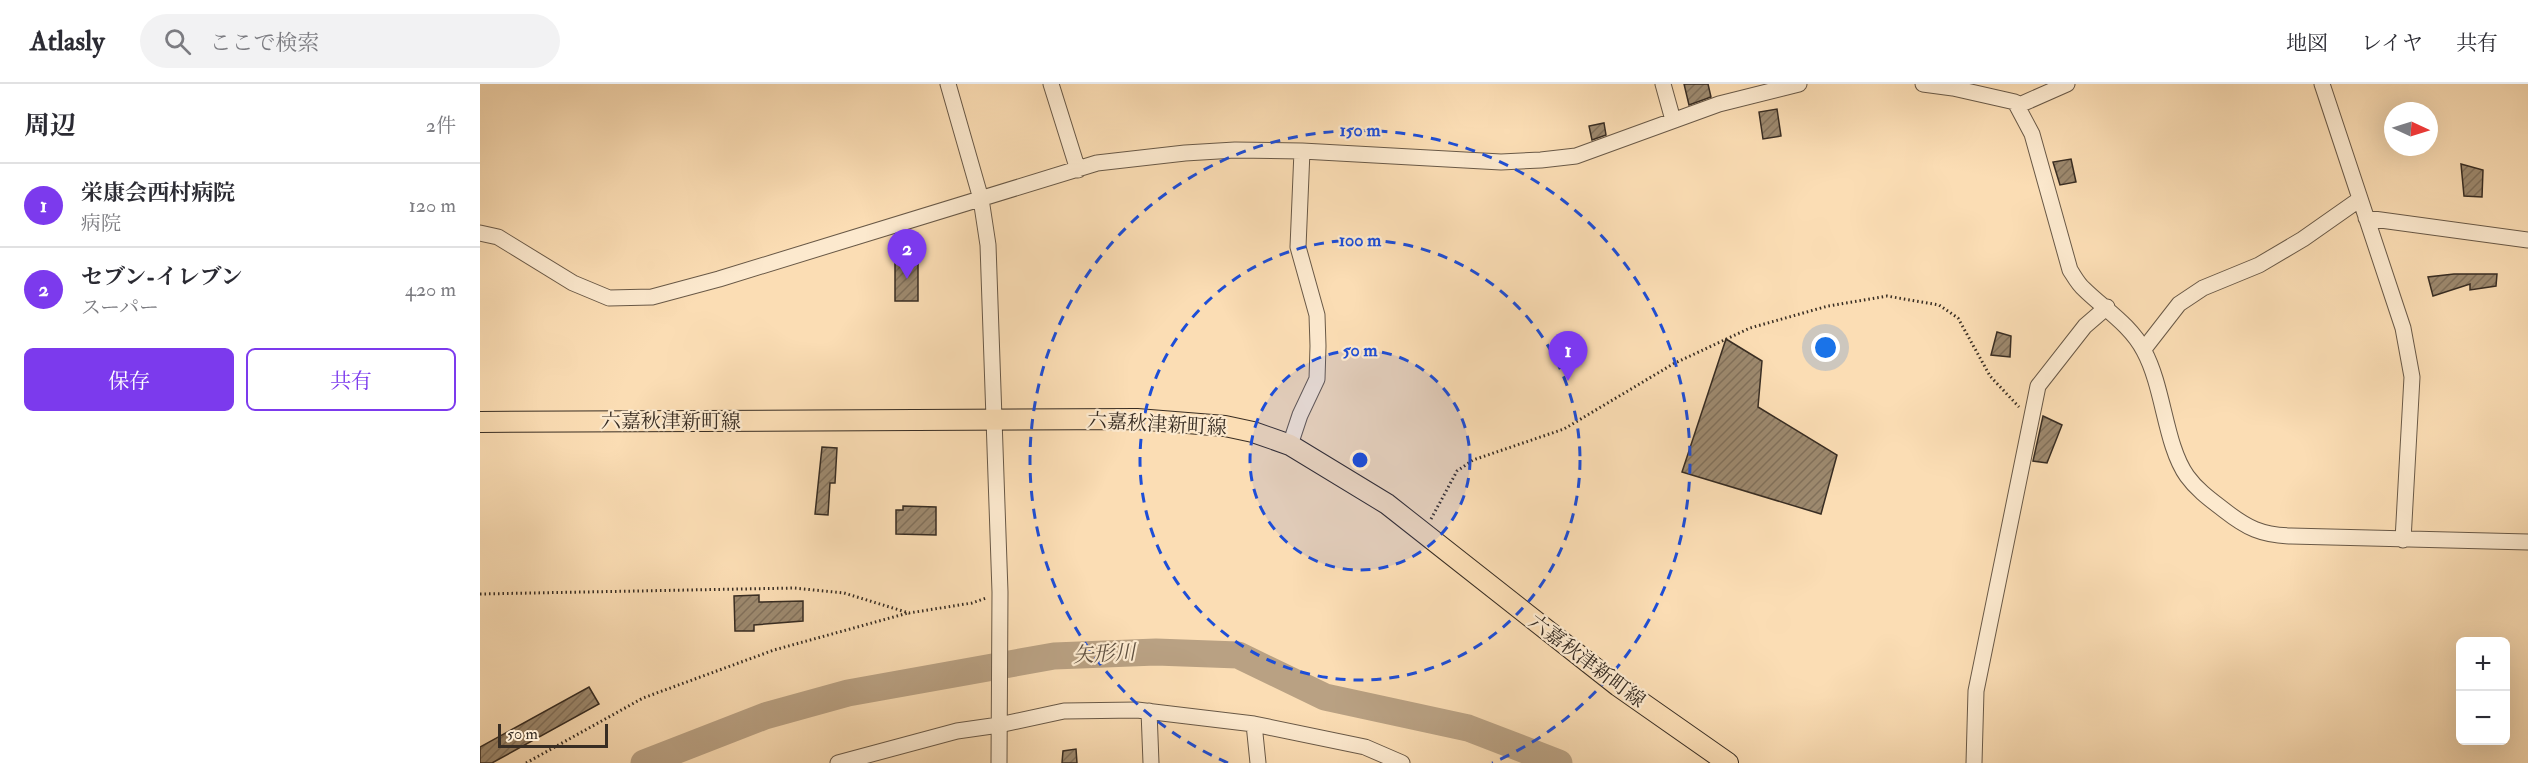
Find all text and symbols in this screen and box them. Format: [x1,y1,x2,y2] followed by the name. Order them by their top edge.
[140,14,560,68] search box
[30,24,104,59] text: Atlasly
[161,25,194,58] icon: search
[209,29,319,57] text: ここで検索
[2286,30,2328,57] text: 地図
[2361,30,2423,57] text: レイヤ
[2456,30,2498,57] text: 共有
[2384,102,2438,156] north arrow
[24,110,76,142] text: 周辺
[426,113,456,138] text: 2件
[1339,119,1382,142] text: 150 m
[81,179,235,207] text: 栄康会西村病院
[40,193,47,218] text: 1
[409,193,456,218] text: 120 m
[81,211,121,236] text: 病院
[1339,229,1382,252] text: 100 m
[888,230,926,279] pin: 2
[81,263,243,291] text: セブン-イレブン
[38,277,49,302] text: 2
[405,277,456,302] text: 420 m
[81,295,159,320] text: スーパー
[1548,332,1588,381] pin: 1
[1811,333,1840,362] your location
[1343,339,1378,362] text: 50 m
[24,348,234,411] button: 保存
[246,348,456,411] button: 共有
[1086,408,1228,440] street label: 六嘉秋津新町線
[601,409,741,434] street label: 六嘉秋津新町線
[1350,450,1370,470] centre of rings
[1524,609,1650,713] street label: 六嘉秋津新町線
[2456,637,2510,745] map controls
[2456,637,2510,691] button: +
[1072,639,1138,669] water label: 矢形川
[2456,691,2510,745] button: −
[498,721,608,748] scale bar
[507,724,538,744] text: 50 m

